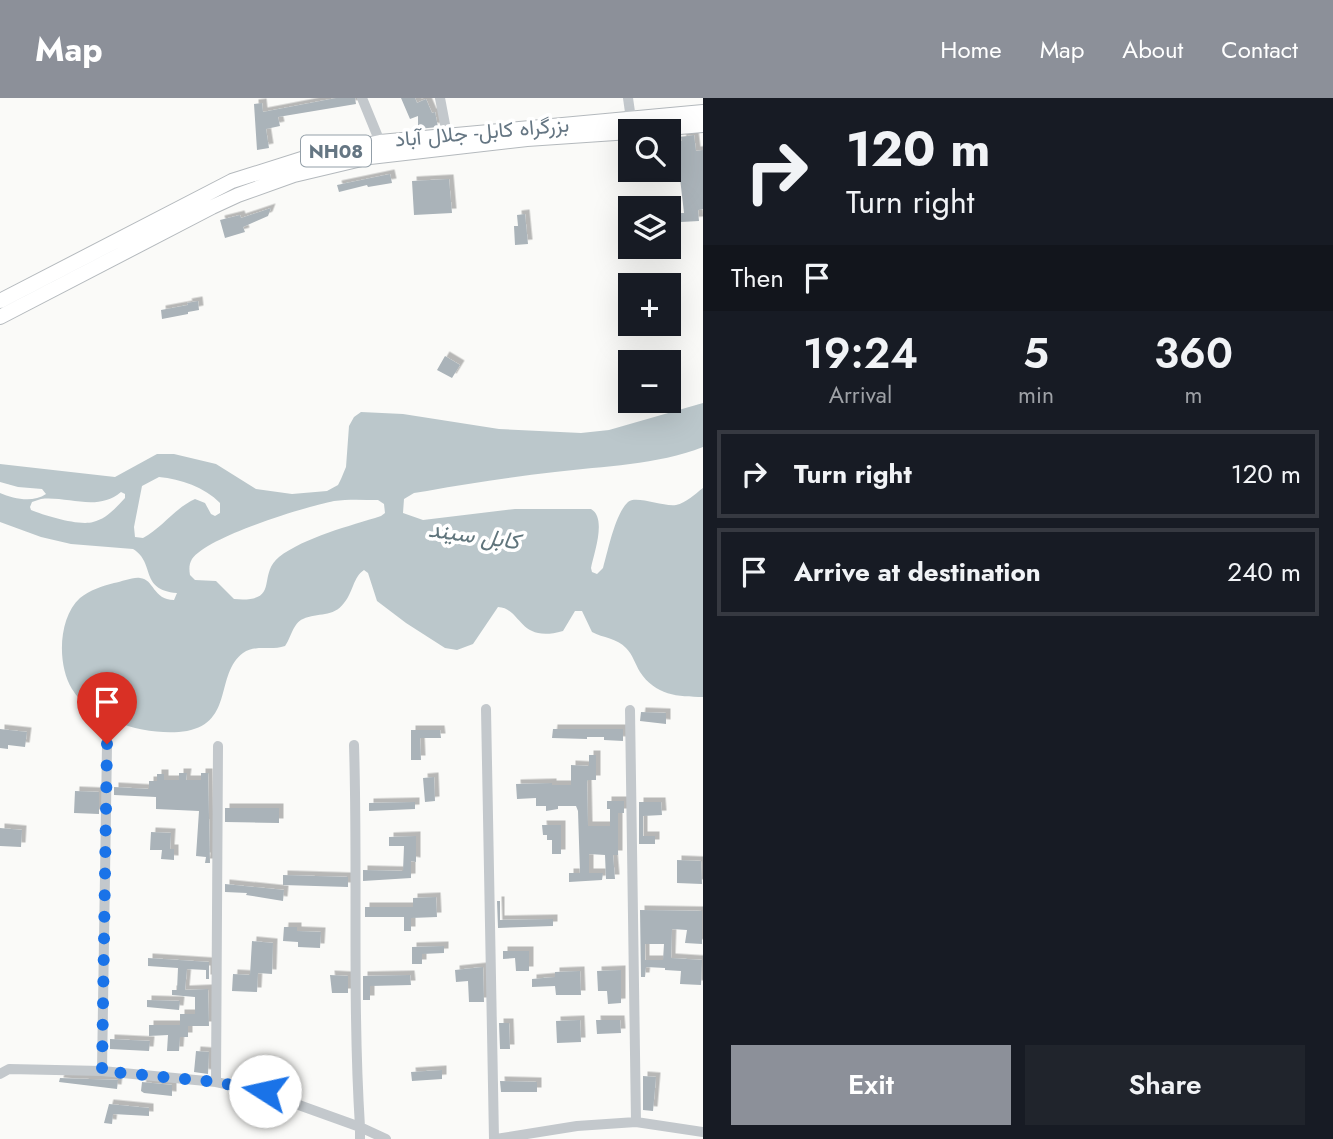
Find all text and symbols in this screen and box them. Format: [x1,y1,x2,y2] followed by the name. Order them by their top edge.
[35,26,103,73] text: Map
[940,32,1002,67] text: Home
[1040,32,1084,67] text: Map
[1122,32,1183,67] text: About
[1221,32,1298,67] text: Contact
[394,109,570,155] street label: بزرگراه کابل- جلال آباد
[846,114,990,184] text: 120 m
[618,119,681,413] map controls
[618,119,681,182] button: search
[731,126,822,217] icon: right
[301,136,371,166] road number: NH08
[846,179,975,225] text: Turn right
[618,196,681,259] button: layers
[731,259,784,297] text: Then
[798,259,836,297] icon: arrive
[618,273,681,336] button: +
[803,323,918,384] text: 19:24
[1023,323,1049,384] text: 5
[1154,323,1233,384] text: 360
[618,350,681,413] button: −
[829,378,892,412] text: Arrival
[1018,378,1054,412] text: min
[1185,378,1202,412] text: m
[735,455,773,493] icon: right
[794,455,912,493] text: Turn right
[1231,455,1301,493] text: 120 m
[426,512,526,559] water label: کابل سيند
[735,553,773,591] icon: arrive
[794,553,1041,591] text: Arrive at destination
[1227,553,1301,591] text: 240 m
[77,672,137,744] pin
[88,683,126,721] icon: arrive
[731,1045,1011,1125] button: Exit
[1025,1045,1305,1125] button: Share
[228,1054,302,1128] position arrow

